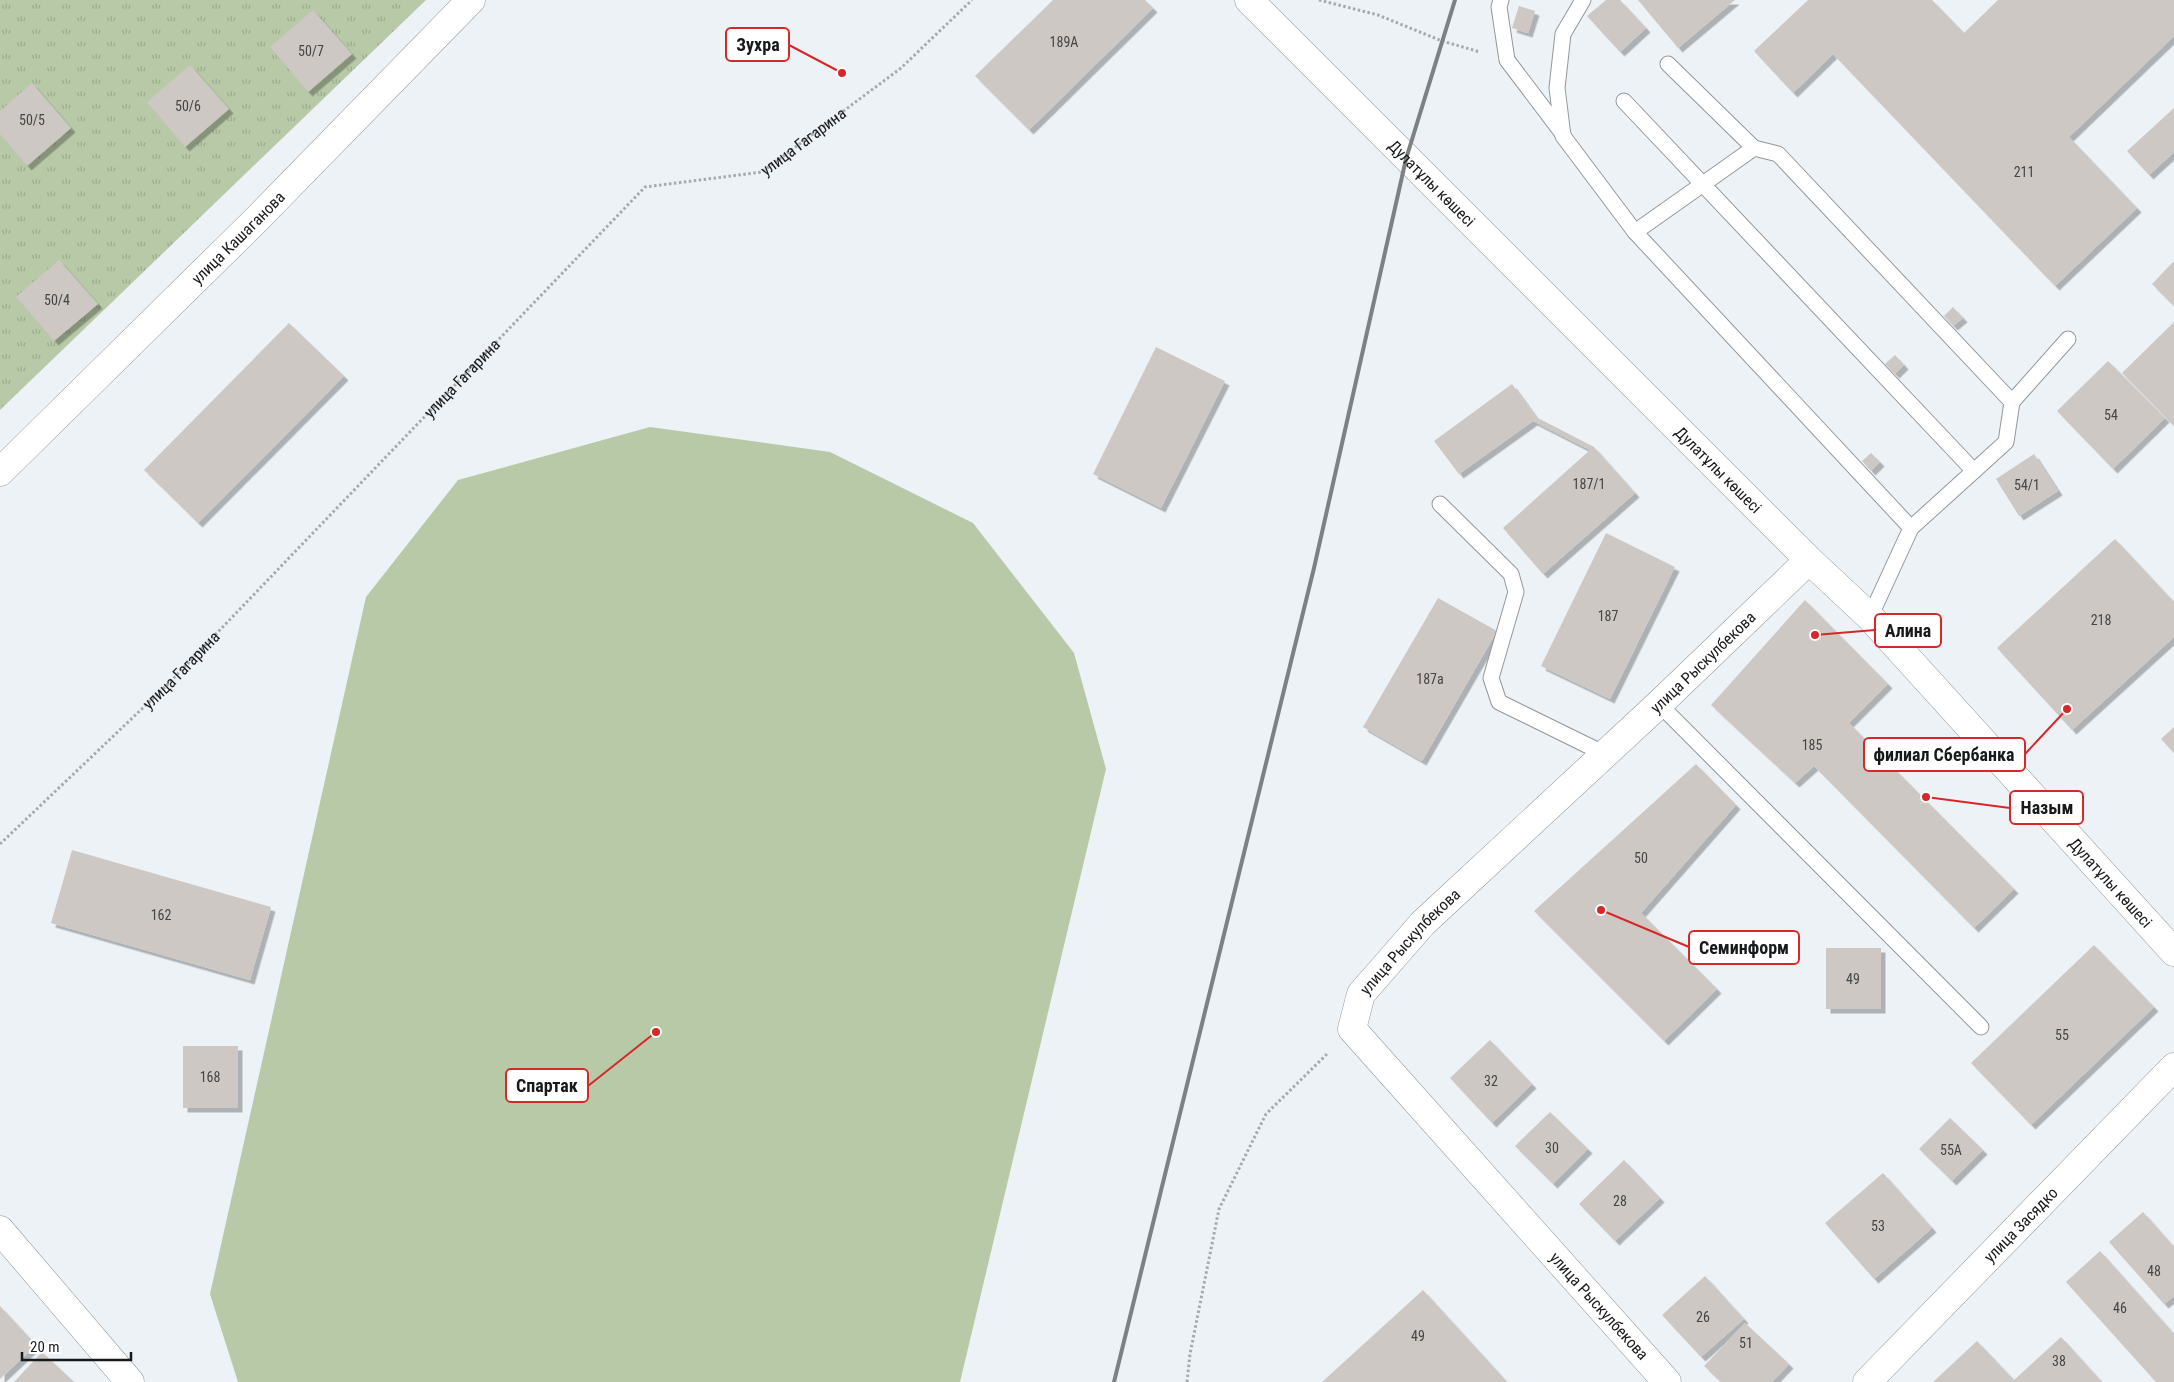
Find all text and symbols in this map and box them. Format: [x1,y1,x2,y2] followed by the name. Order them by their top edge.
[726,28,789,61] callout: Зухра
[736,34,780,55] text: Зухра
[1050,34,1078,50] house number: 189А
[298,43,324,59] house number: 50/7
[175,98,201,114] house number: 50/6
[757,103,849,179] street label: улица Гагарина
[19,112,45,128] house number: 50/5
[1385,136,1479,230] street label: Дулатұлы көшесі
[2014,164,2034,180] house number: 211
[187,187,288,288] street label: улица Кашаганова
[44,292,70,308] house number: 50/4
[420,335,504,421] street label: улица Гагарина
[2104,407,2118,423] house number: 54
[1671,422,1766,517] street label: Дулатұлы көшесі
[1573,476,1605,492] house number: 187/1
[2014,477,2040,493] house number: 54/1
[1646,607,1759,717] street label: улица Рыскулбекова
[1598,608,1618,624] house number: 187
[2091,612,2111,628] house number: 218
[1875,614,1941,647] callout: Алина
[1885,620,1931,641] text: Алина
[138,627,223,713] street label: улица Гагарина
[1416,671,1444,687] house number: 187а
[1802,737,1822,753] house number: 185
[1864,738,2025,771] callout: филиал Сбербанка
[1874,744,2014,765] text: филиал Сбербанка
[2010,791,2083,824] callout: Назым
[2021,797,2073,818] text: Назым
[2065,834,2157,931] street label: Дулатұлы көшесі
[1634,850,1648,866] house number: 50
[1356,884,1464,998] street label: улица Рыскулбекова
[151,907,171,923] house number: 162
[1689,931,1799,964] callout: Семинформ
[1699,937,1789,958] text: Семинформ
[1846,971,1860,987] house number: 49
[2055,1027,2069,1043] house number: 55
[200,1069,220,1085] house number: 168
[506,1069,588,1102] callout: Спартак
[1484,1073,1498,1089] house number: 32
[516,1075,578,1096] text: Спартак
[1545,1140,1559,1156] house number: 30
[1940,1142,1962,1158] house number: 55А
[1980,1183,2061,1266] street label: улица Засядко
[1613,1193,1627,1209] house number: 28
[1871,1218,1885,1234] house number: 53
[1546,1248,1652,1364] street label: улица Рыскулбекова
[2147,1263,2161,1279] house number: 48
[2113,1300,2127,1316] house number: 46
[1696,1309,1710,1325] house number: 26
[1411,1328,1425,1344] house number: 49
[22,1330,131,1362] scale bar
[1739,1335,1753,1351] house number: 51
[30,1338,60,1356] text: 20 m
[2052,1353,2066,1369] house number: 38

